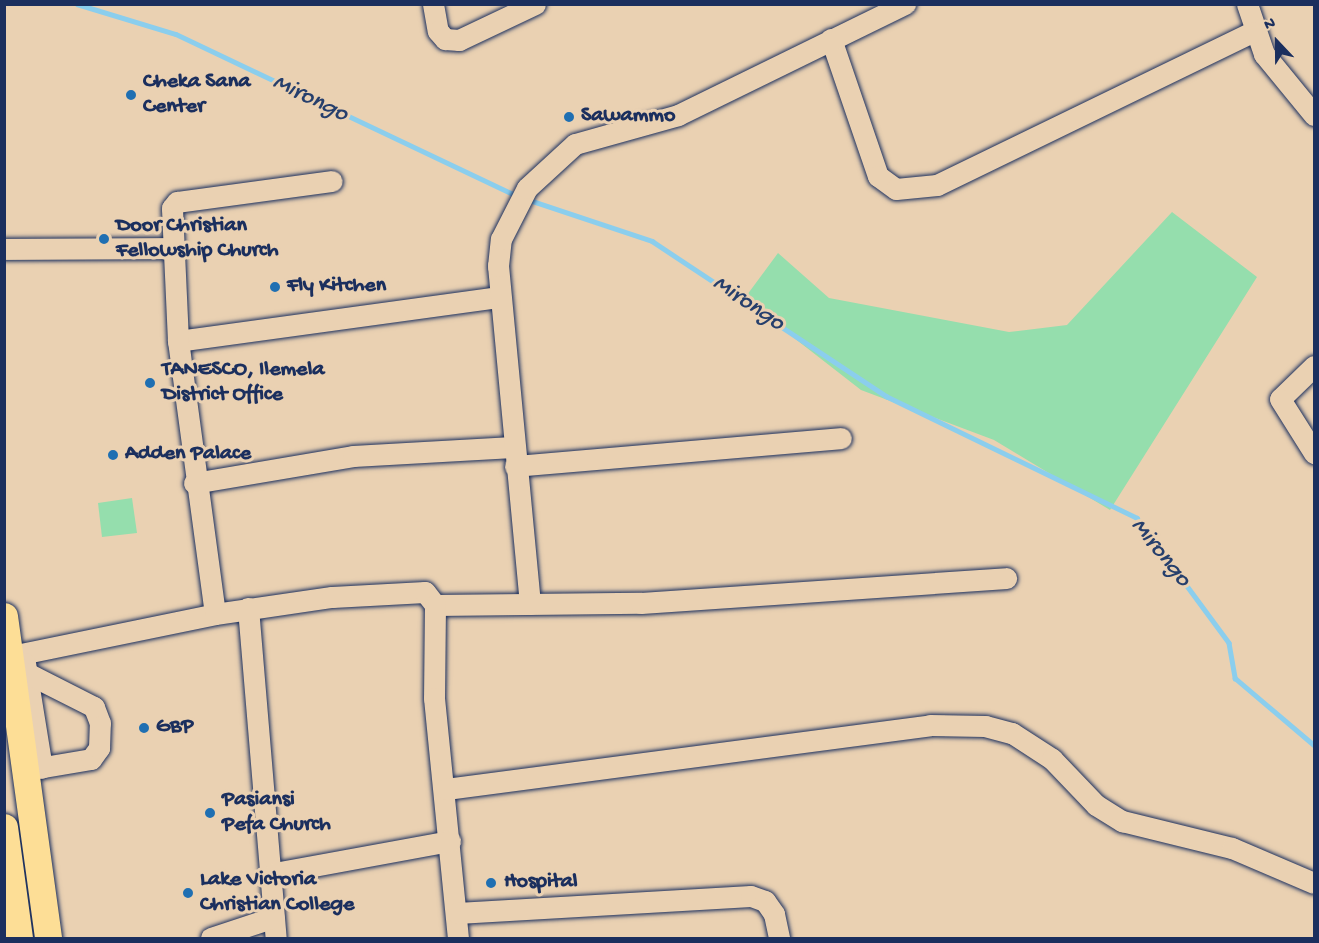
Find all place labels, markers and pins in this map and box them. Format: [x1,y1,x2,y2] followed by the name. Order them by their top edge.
[143,69,250,120] place label: Cheka Sana Center
[124,88,138,102] marker: Cheka Sana Center
[581,104,675,130] place label: Sawammo
[562,110,576,124] marker: Sawammo
[116,213,279,264] place label: Door Christian Fellowship Church
[97,232,111,246] marker: Door Christian Fellowship Church
[287,274,386,300] place label: Fly Kitchen
[268,280,282,294] marker: Fly Kitchen
[162,357,325,408] place label: TANESCO, Ilemela District Office
[143,376,157,390] marker: TANESCO, Ilemela District Office
[125,442,251,468] place label: Adden Palace
[106,448,120,462] marker: Adden Palace
[156,715,193,741] place label: GBP
[137,721,151,735] marker: GBP
[222,787,331,838] place label: Pasiansi Pefa Church
[203,806,217,820] marker: Pasiansi Pefa Church
[200,867,354,918] place label: Lake Victoria Christian College
[504,870,578,896] place label: Hospital
[482,874,500,892] marker: Hospital
[181,886,195,900] marker: Lake Victoria Christian College

